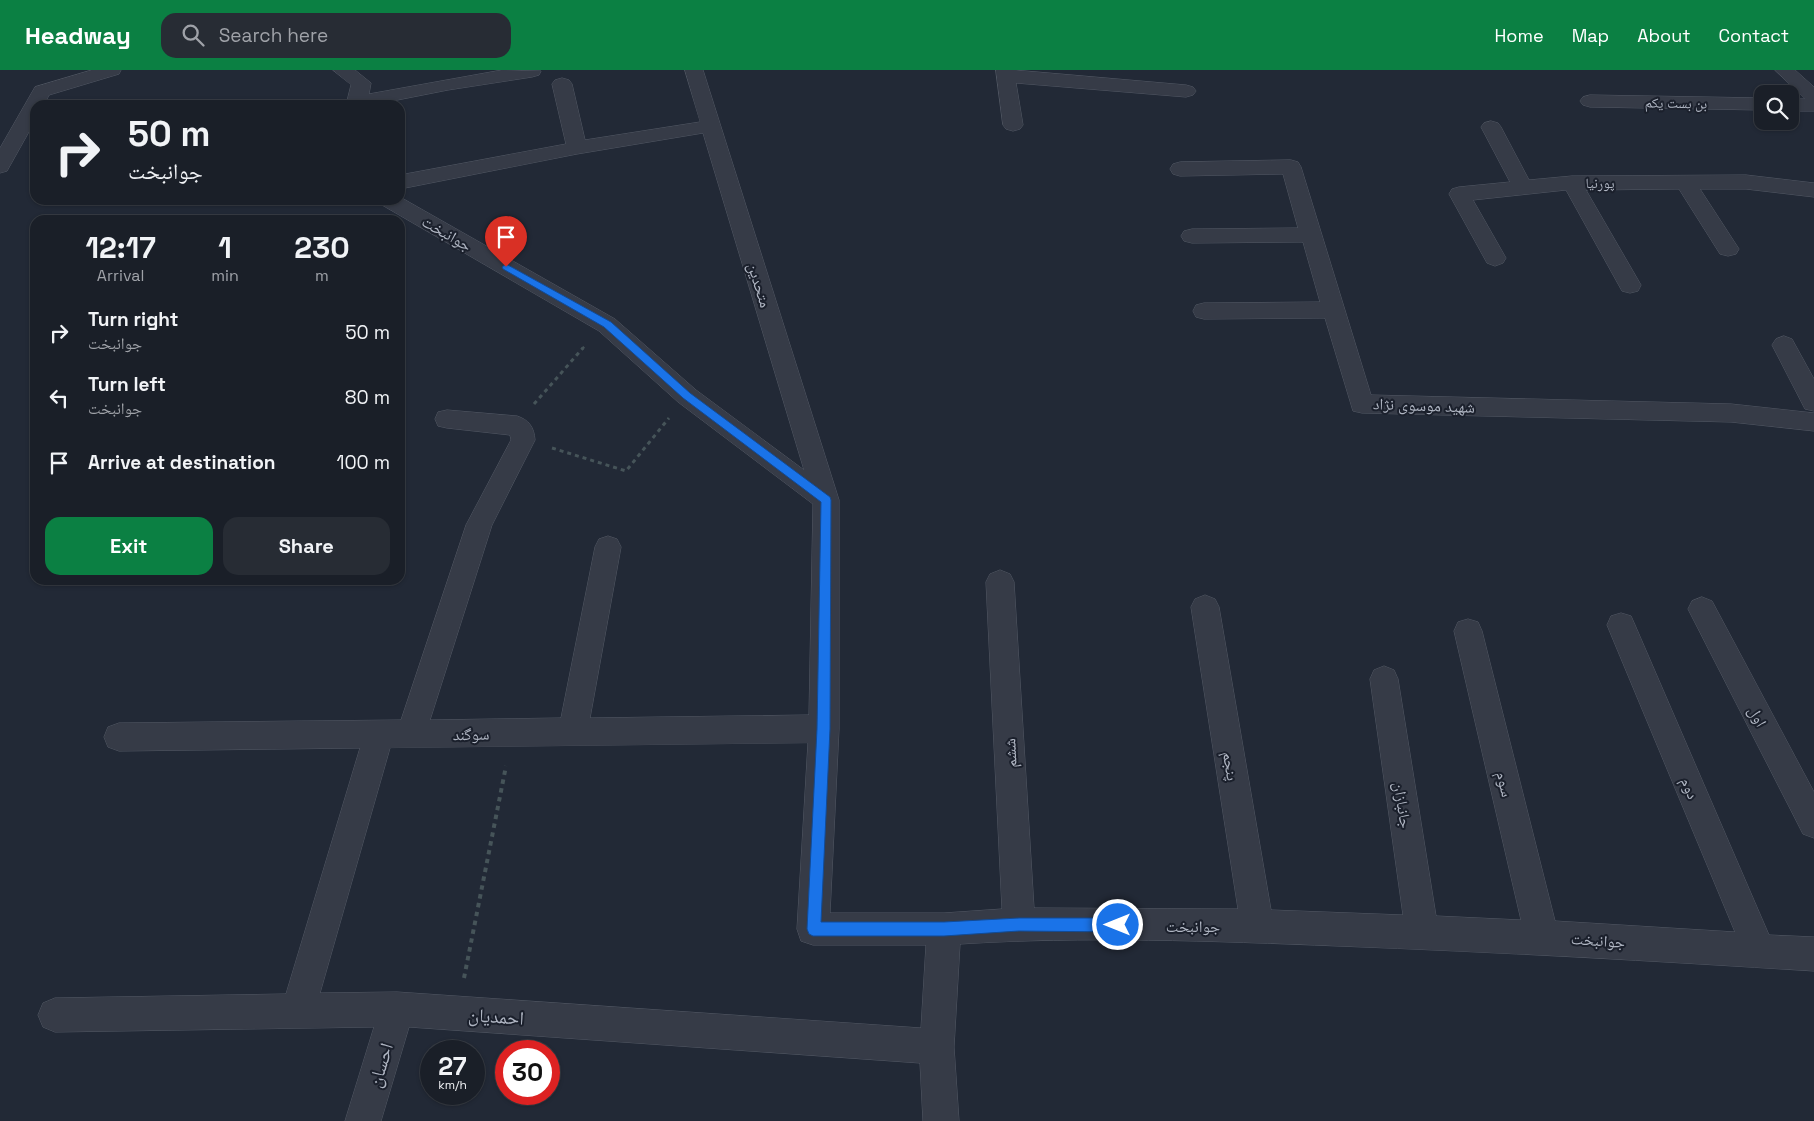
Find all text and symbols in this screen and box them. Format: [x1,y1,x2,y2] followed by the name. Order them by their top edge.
[161,13,511,58] search box
[25,20,131,51] text: Headway
[179,21,207,49] icon: search
[219,23,328,48] text: Search here
[1495,24,1544,47] text: Home
[1572,24,1609,47] text: Map
[1637,24,1691,47] text: About
[1719,24,1789,47] text: Contact
[1754,85,1799,130] map controls
[1754,85,1799,130] button: search
[1645,93,1708,114] street label: بن بست یکم
[128,112,210,156] text: 50 m
[45,120,110,185] icon: right
[128,157,203,185] text: جوانبخت
[1585,174,1615,192] street label: پورنیا
[418,211,476,256] street label: جوانبخت
[485,216,527,267] pin
[492,223,520,251] icon: arrive
[85,228,156,267] text: 12:17
[218,228,232,267] text: 1
[294,228,350,267] text: 230
[743,260,776,310] street label: متحدین
[97,265,144,286] text: Arrival
[211,265,239,286] text: min
[315,265,329,286] text: m
[88,307,178,332] text: Turn right
[45,319,73,347] icon: right
[345,320,390,345] text: 50 m
[88,333,142,354] text: جوانبخت
[88,372,166,397] text: Turn left
[45,384,73,412] icon: left
[345,385,390,410] text: 80 m
[1373,393,1475,418] street label: شهید موسوی نژاد
[88,398,142,419] text: جوانبخت
[45,449,73,477] icon: arrive
[88,450,276,475] text: Arrive at destination
[336,450,390,475] text: 100 m
[45,517,213,575] button: Exit
[223,517,390,575] button: Share
[1743,702,1772,730] street label: اول
[452,724,490,745] street label: سوگند
[999,738,1022,768] street label: ششم
[1218,750,1243,782] street label: پنجم
[1491,769,1518,799] street label: سوم
[1676,774,1703,802] street label: دوم
[1388,780,1417,830] street label: جانبازان
[1091,898,1143,950] position arrow
[1166,916,1220,937] street label: جوانبخت
[1570,928,1626,953] street label: جوانبخت
[467,1002,525,1031] street label: احمدیان
[362,1040,399,1090] street label: احسان
[495,1040,560,1105] speed limit sign: 30
[438,1050,467,1082] text: 27
[438,1077,467,1093] text: km/h

